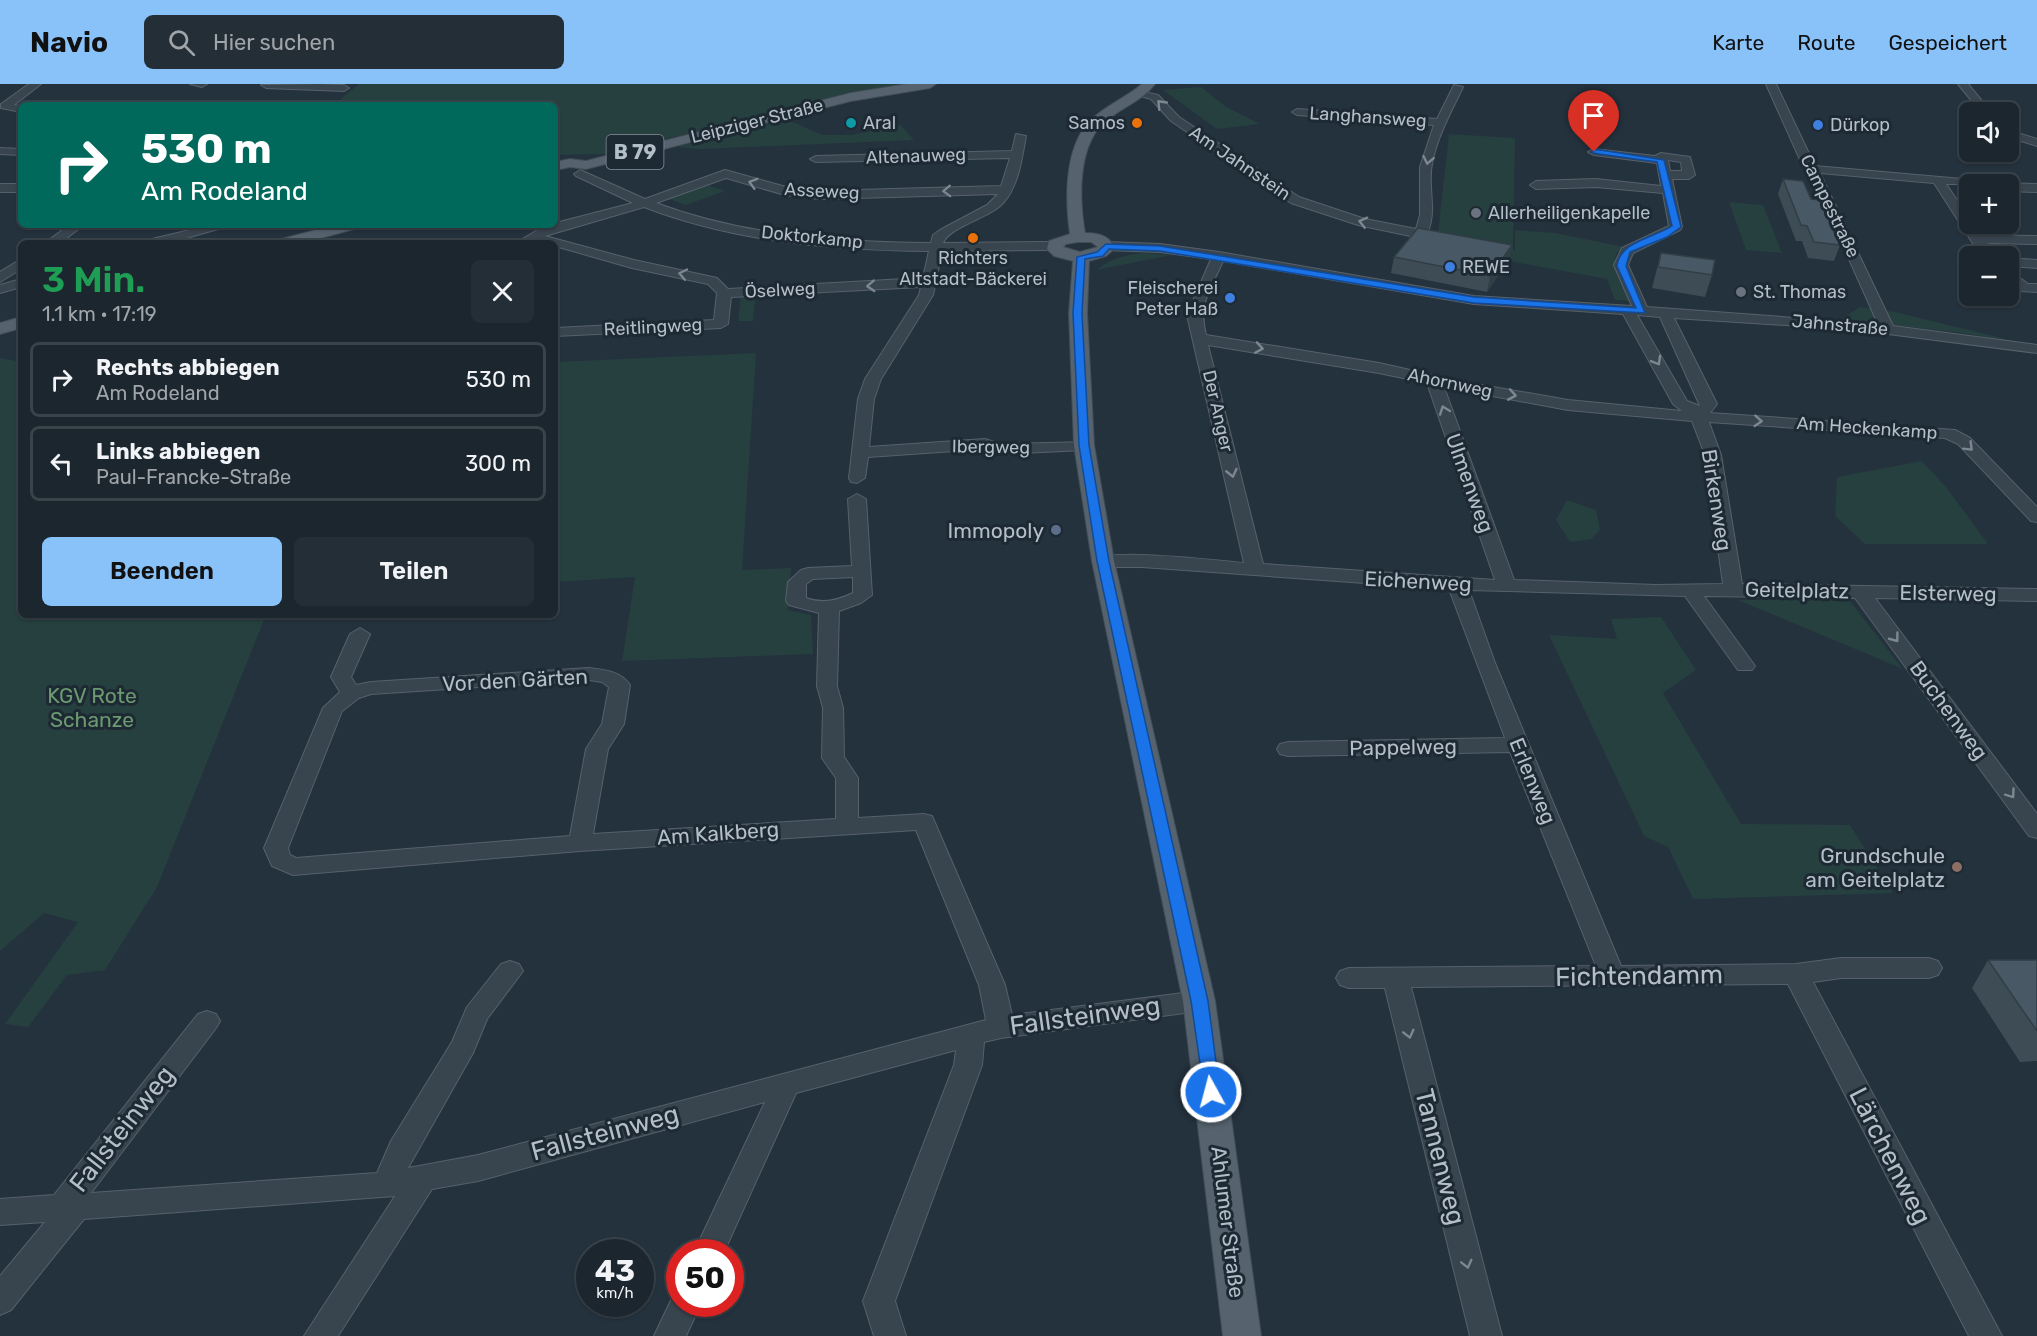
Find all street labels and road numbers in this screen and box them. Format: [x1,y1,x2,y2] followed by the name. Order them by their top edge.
[688,94,826,148] street label: Leipziger Straße
[1309,102,1427,132] street label: Langhansweg
[1185,121,1295,205] street label: Am Jahnstein
[606,135,664,169] road number: B 79
[866,143,966,169] street label: Altenauweg
[1796,151,1864,261] street label: Campestraße
[784,178,860,204] street label: Asseweg
[760,221,864,253] street label: Doktorkamp
[744,277,816,303] street label: Öselweg
[1791,310,1889,340] street label: Jahnstraße
[603,313,703,341] street label: Reitlingweg
[1406,363,1494,403] street label: Ahornweg
[1198,368,1238,454] street label: Der Anger
[1796,412,1938,444] street label: Am Heckenkamp
[1441,430,1499,536] street label: Ulmenweg
[952,435,1030,459] street label: Ibergweg
[1697,447,1737,553] street label: Birkenweg
[1364,566,1472,596] street label: Eichenweg
[1745,577,1849,603] street label: Geitelplatz
[1899,580,1997,606] street label: Elsterweg
[1905,656,1993,764] street label: Buchenweg
[441,664,589,696] street label: Vor den Gärten
[1349,734,1457,760] street label: Pappelweg
[1504,734,1562,828] street label: Erlenweg
[656,816,780,850] street label: Am Kalkberg
[1555,959,1723,993] street label: Fichtendamm
[1008,990,1162,1042] street label: Fallsteinweg
[63,1060,181,1198] street label: Fallsteinweg
[1842,1082,1938,1230] street label: Lärchenweg
[1408,1086,1472,1228] street label: Tannenweg
[528,1098,682,1168] street label: Fallsteinweg
[1206,1145,1250,1299] street label: Ahlumer Straße

